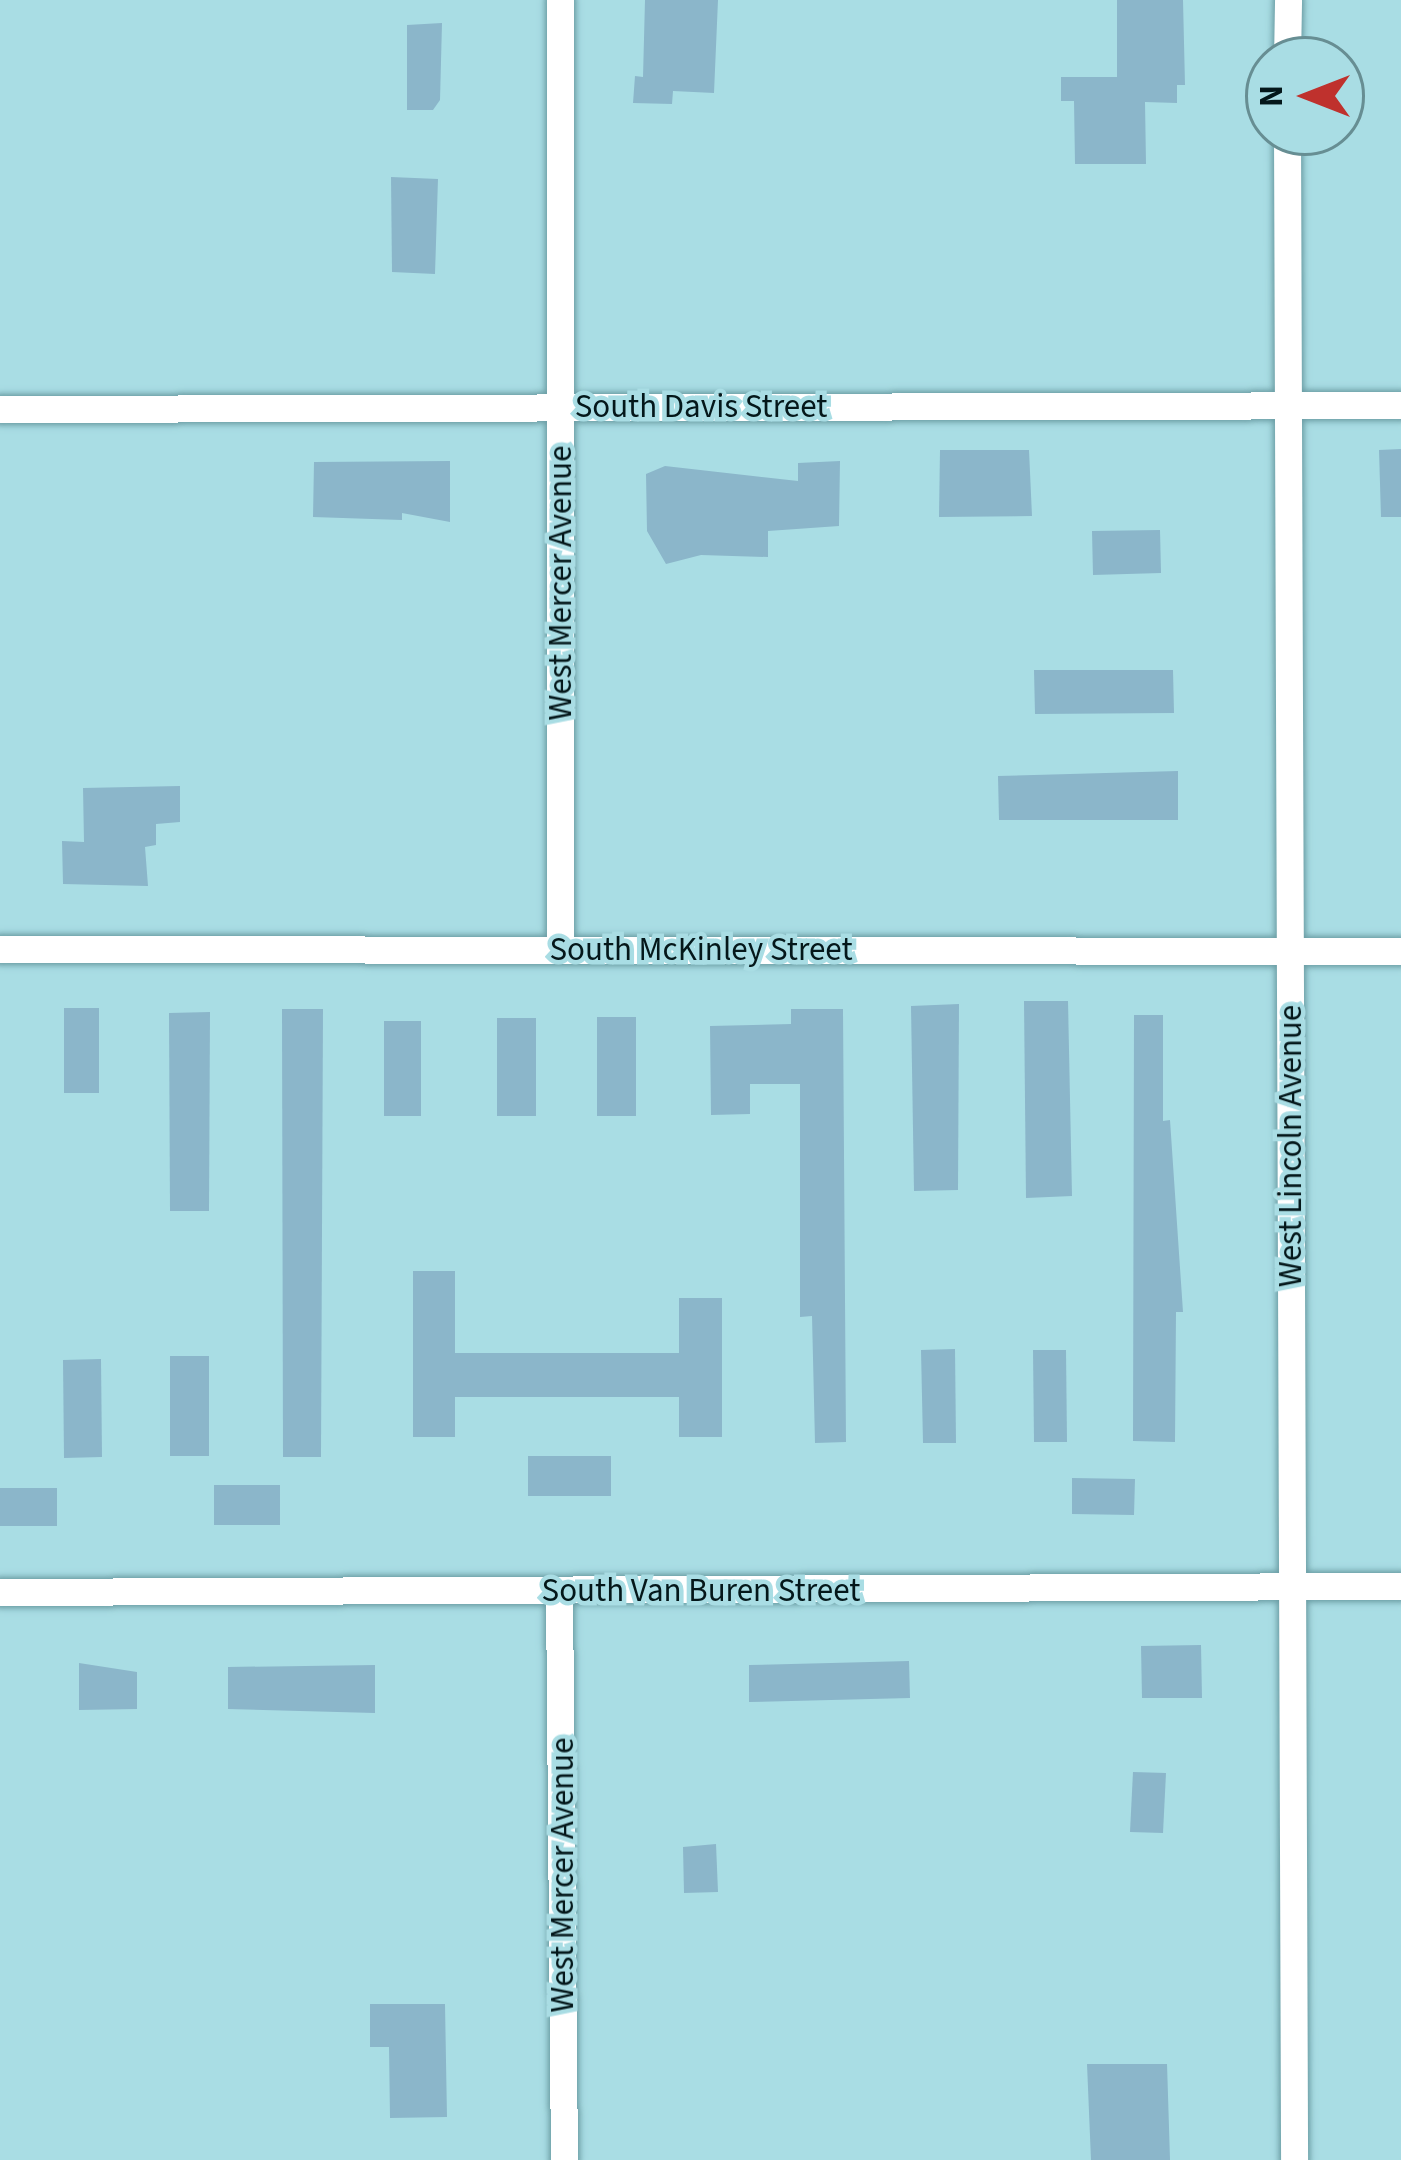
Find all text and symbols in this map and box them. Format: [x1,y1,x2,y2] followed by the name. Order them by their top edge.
[1245,36,1365,156] north arrow
[1248,85,1295,107] text: N
[575,387,827,427] street label: South Davis Street
[541,445,581,721] street label: West Mercer Avenue
[549,930,853,970] street label: South McKinley Street
[1271,1005,1311,1287] street label: West Lincoln Avenue
[542,1571,860,1611] street label: South Van Buren Street
[543,1737,583,2013] street label: West Mercer Avenue

